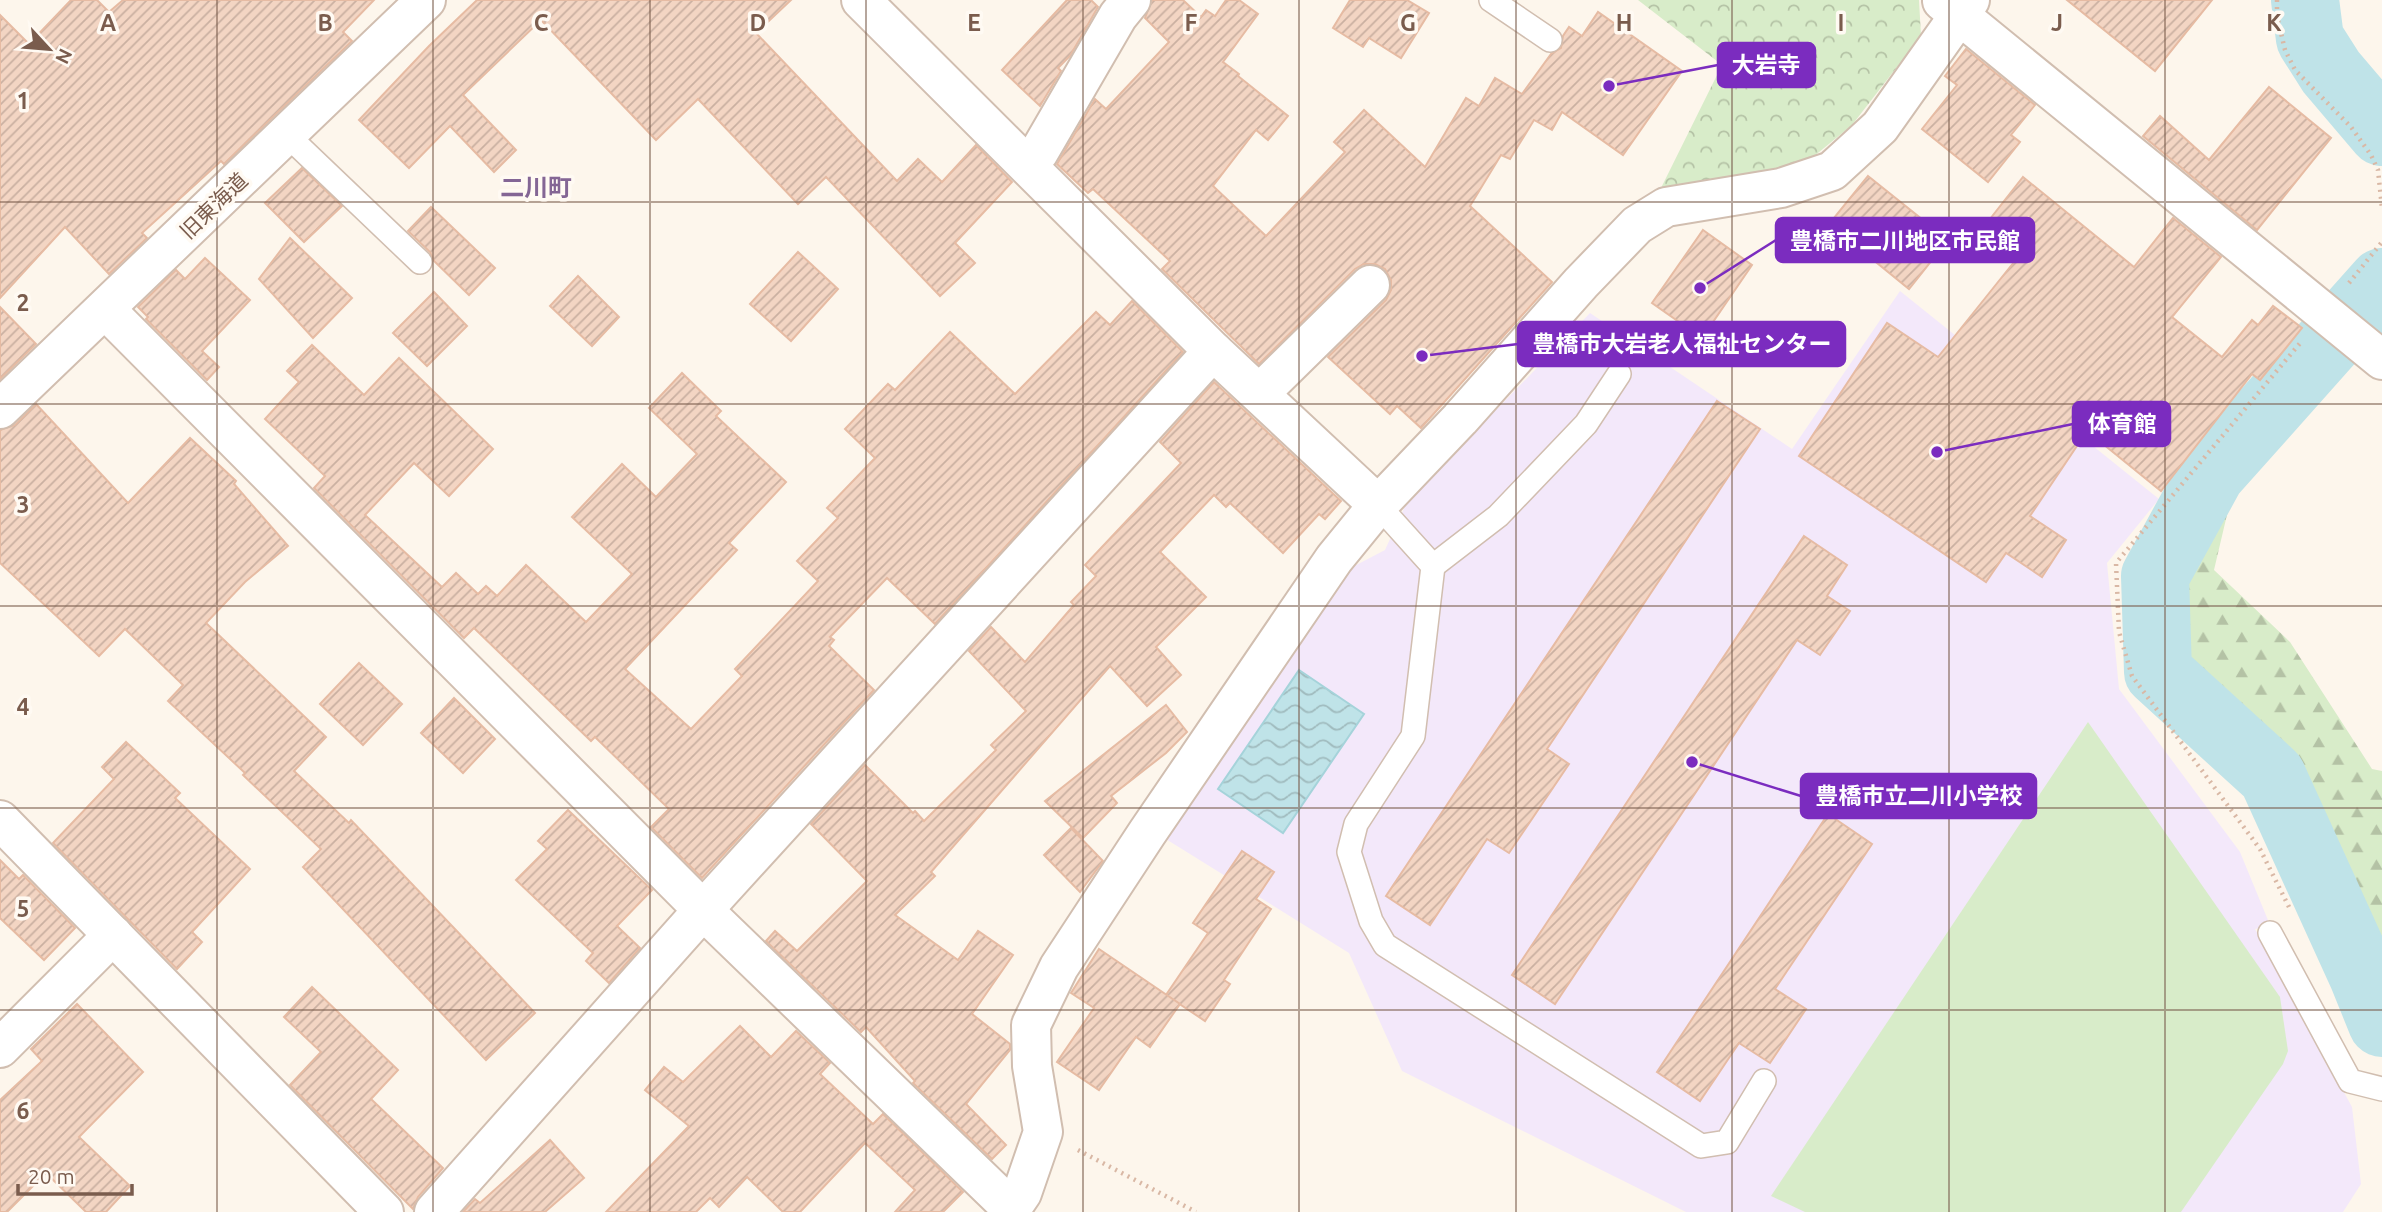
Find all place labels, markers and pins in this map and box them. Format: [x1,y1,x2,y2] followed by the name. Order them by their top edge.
[1718,43,1815,87] callout: 大岩寺
[1776,218,2034,262] callout: 豊橋市二川地区市民館
[1518,322,1845,366] callout: 豊橋市大岩老人福祉センター
[2073,402,2170,446] callout: 体育館
[1801,774,2036,818] callout: 豊橋市立二川小学校

